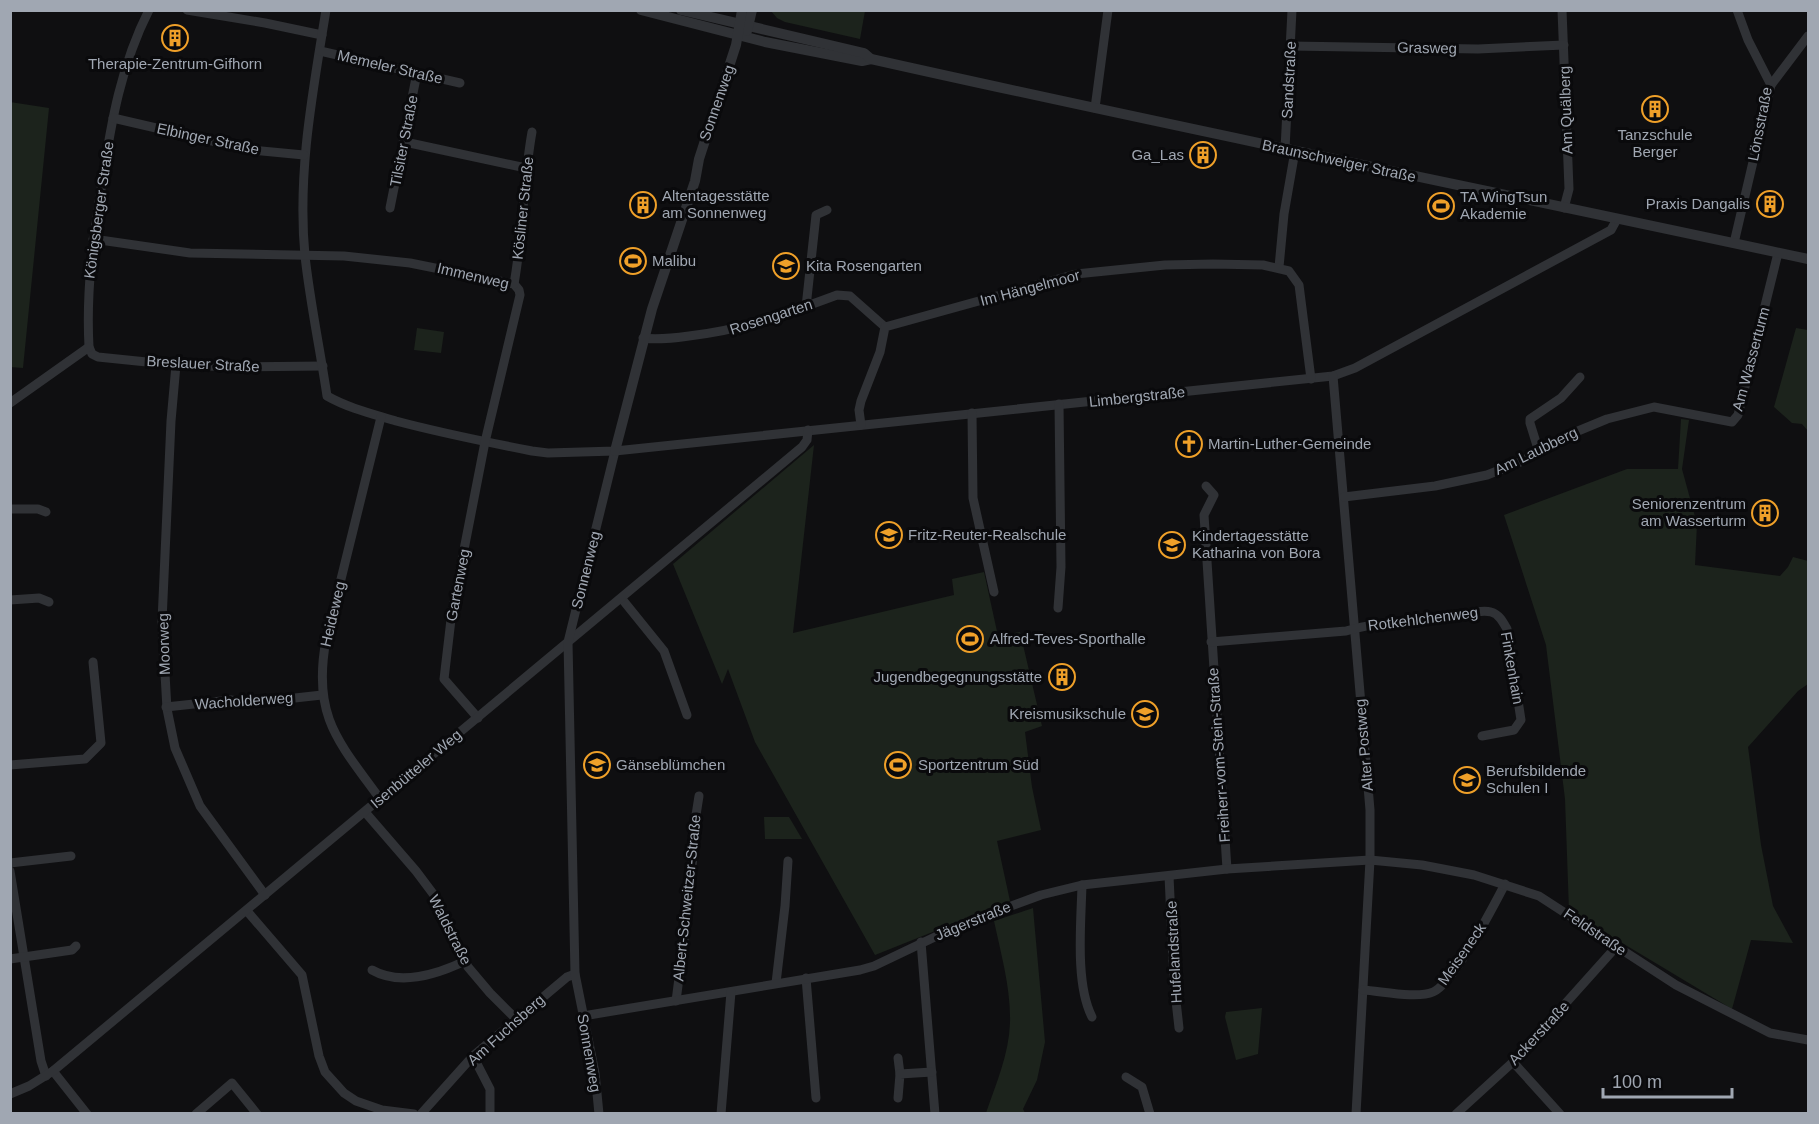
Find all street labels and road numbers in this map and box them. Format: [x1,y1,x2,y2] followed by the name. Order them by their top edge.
[1397,38,1457,57] street label: Grasweg
[1278,41,1299,119] street label: Sandstraße
[336,46,444,87] street label: Memeler Straße
[696,63,737,143] street label: Sonnenweg
[1555,66,1576,154] street label: Am Quälberg
[1744,85,1775,162] street label: Lönsstraße
[386,94,421,188] street label: Tilsiter Straße
[155,119,261,158] street label: Elbinger Straße
[1261,136,1418,185] street label: Braunschweiger Straße
[80,140,117,280] street label: Königsberger Straße
[509,156,536,260] street label: Kösliner Straße
[435,259,511,292] street label: Immenweg
[978,266,1082,309] street label: Im Hängelmoor
[727,295,814,338] street label: Rosengarten
[1728,305,1773,413] street label: Am Wasserturm
[146,352,260,375] street label: Breslauer Straße
[1088,383,1186,410] street label: Limbergstraße
[1492,423,1580,478] street label: Am Laubberg
[568,529,603,610] street label: Sonnenweg
[442,547,473,623] street label: Gartenweg
[317,579,348,648] street label: Heideweg
[1367,603,1479,634] street label: Rotkehlchenweg
[154,613,173,675] street label: Moorweg
[1498,630,1527,706] street label: Finkenhain
[1204,667,1233,843] street label: Freiherr-vom-Stein-Straße
[194,689,294,712] street label: Wacholderweg
[1351,698,1376,792] street label: Alter Postweg
[367,726,464,811] street label: Isenbütteler Weg
[669,814,704,982] street label: Albert-Schweitzer-Straße
[426,892,475,968] street label: Waldstraße
[933,898,1013,943] street label: Jägerstraße
[1162,900,1185,1004] street label: Hufelandstraße
[1561,904,1630,959] street label: Feldstraße
[1434,919,1489,988] street label: Meiseneck
[464,991,548,1069] street label: Am Fuchsberg
[1505,997,1572,1068] street label: Ackerstraße
[574,1012,605,1093] street label: Sonnenweg

